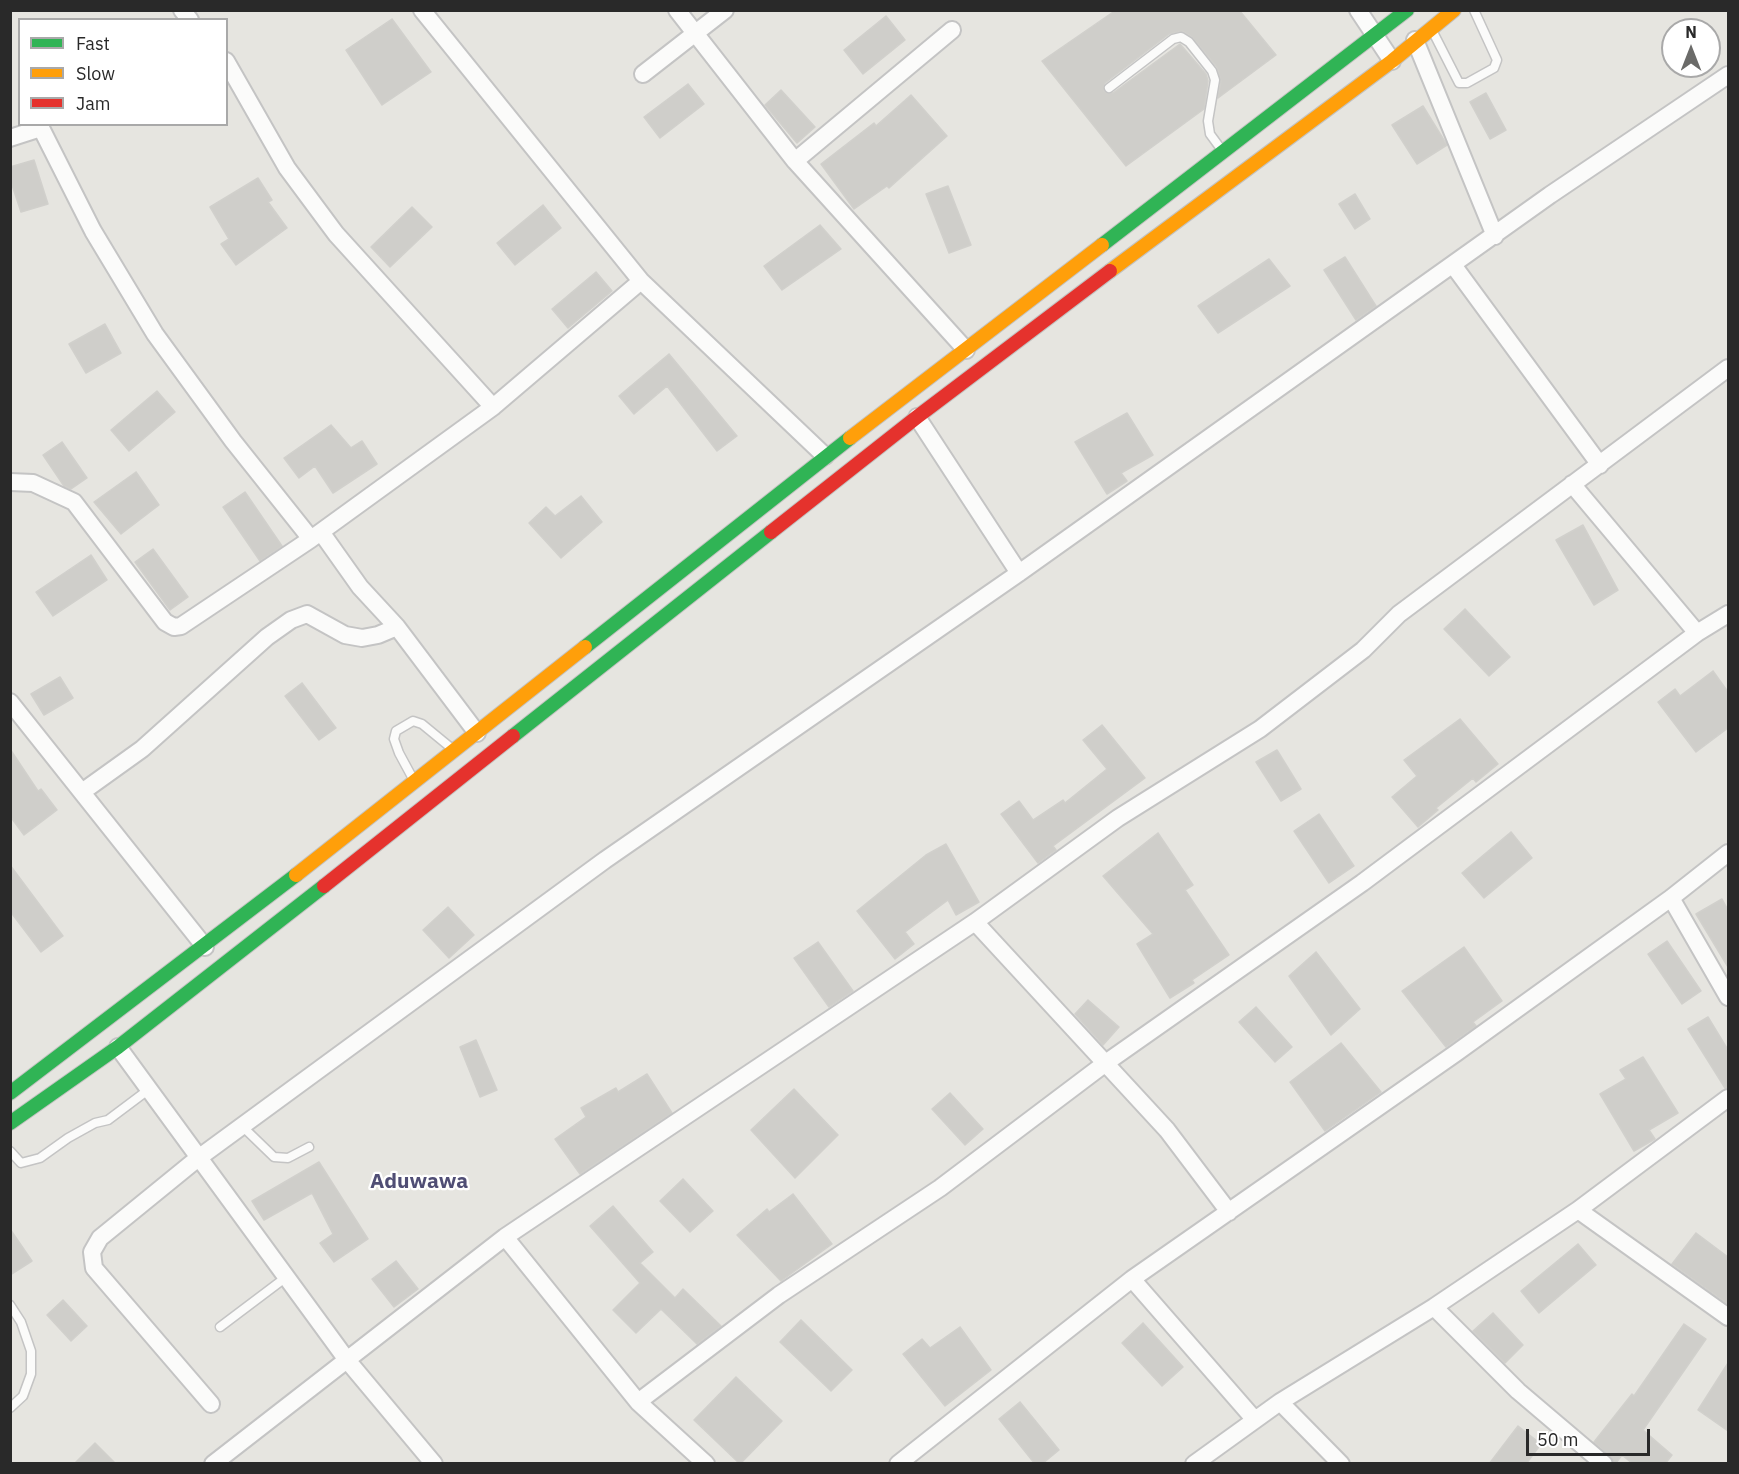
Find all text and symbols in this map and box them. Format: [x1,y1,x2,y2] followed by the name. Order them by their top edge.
[18,18,228,126] legend
[1661,18,1721,78] north arrow
[1685,22,1697,42] text: N
[76,32,110,55] text: Fast
[76,62,115,85] text: Slow
[76,92,111,115] text: Jam
[370,1169,468,1195] district label: Aduwawa
[1529,1417,1654,1455] scale bar
[1537,1428,1579,1451] text: 50 m

